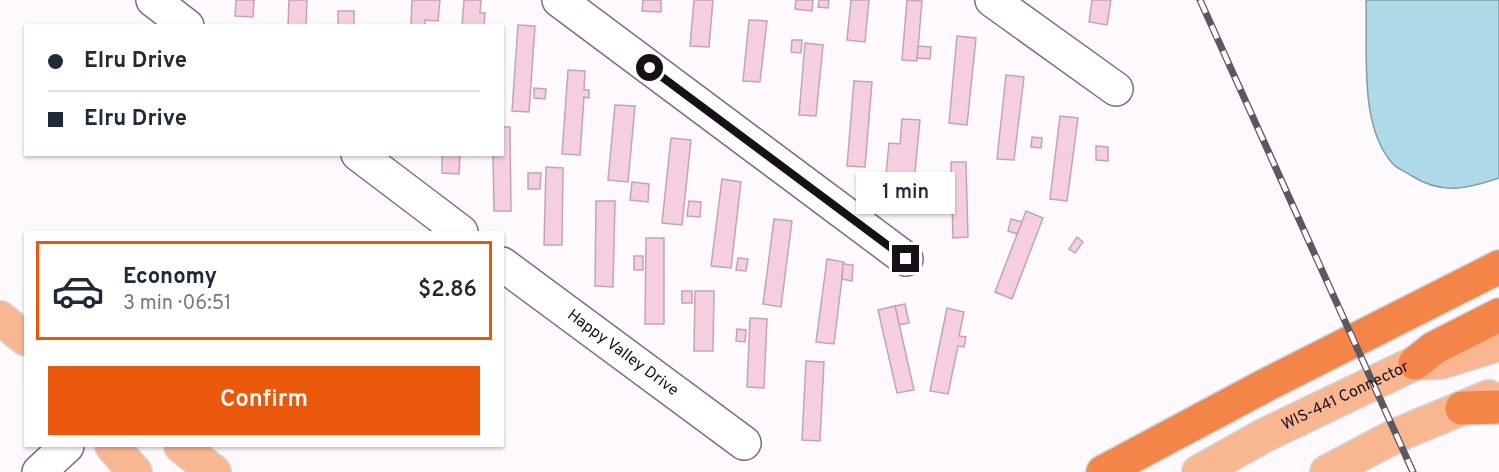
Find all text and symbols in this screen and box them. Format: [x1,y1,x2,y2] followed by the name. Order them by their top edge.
[84,48,187,75] text: Elru Drive
[636,54,663,81] route start
[84,106,187,133] text: Elru Drive
[856,172,956,214] callout: 1 min
[882,180,929,206] text: 1 min
[892,245,919,272] route end
[51,264,105,318] icon: car
[123,264,217,291] text: Economy
[418,277,477,304] text: $2.86
[123,291,232,317] text: 3 min · 06:51
[563,305,682,401] street label: Happy Valley Drive
[1279,357,1412,435] street label: WIS-441 Connector
[48,366,480,435] button: Confirm

